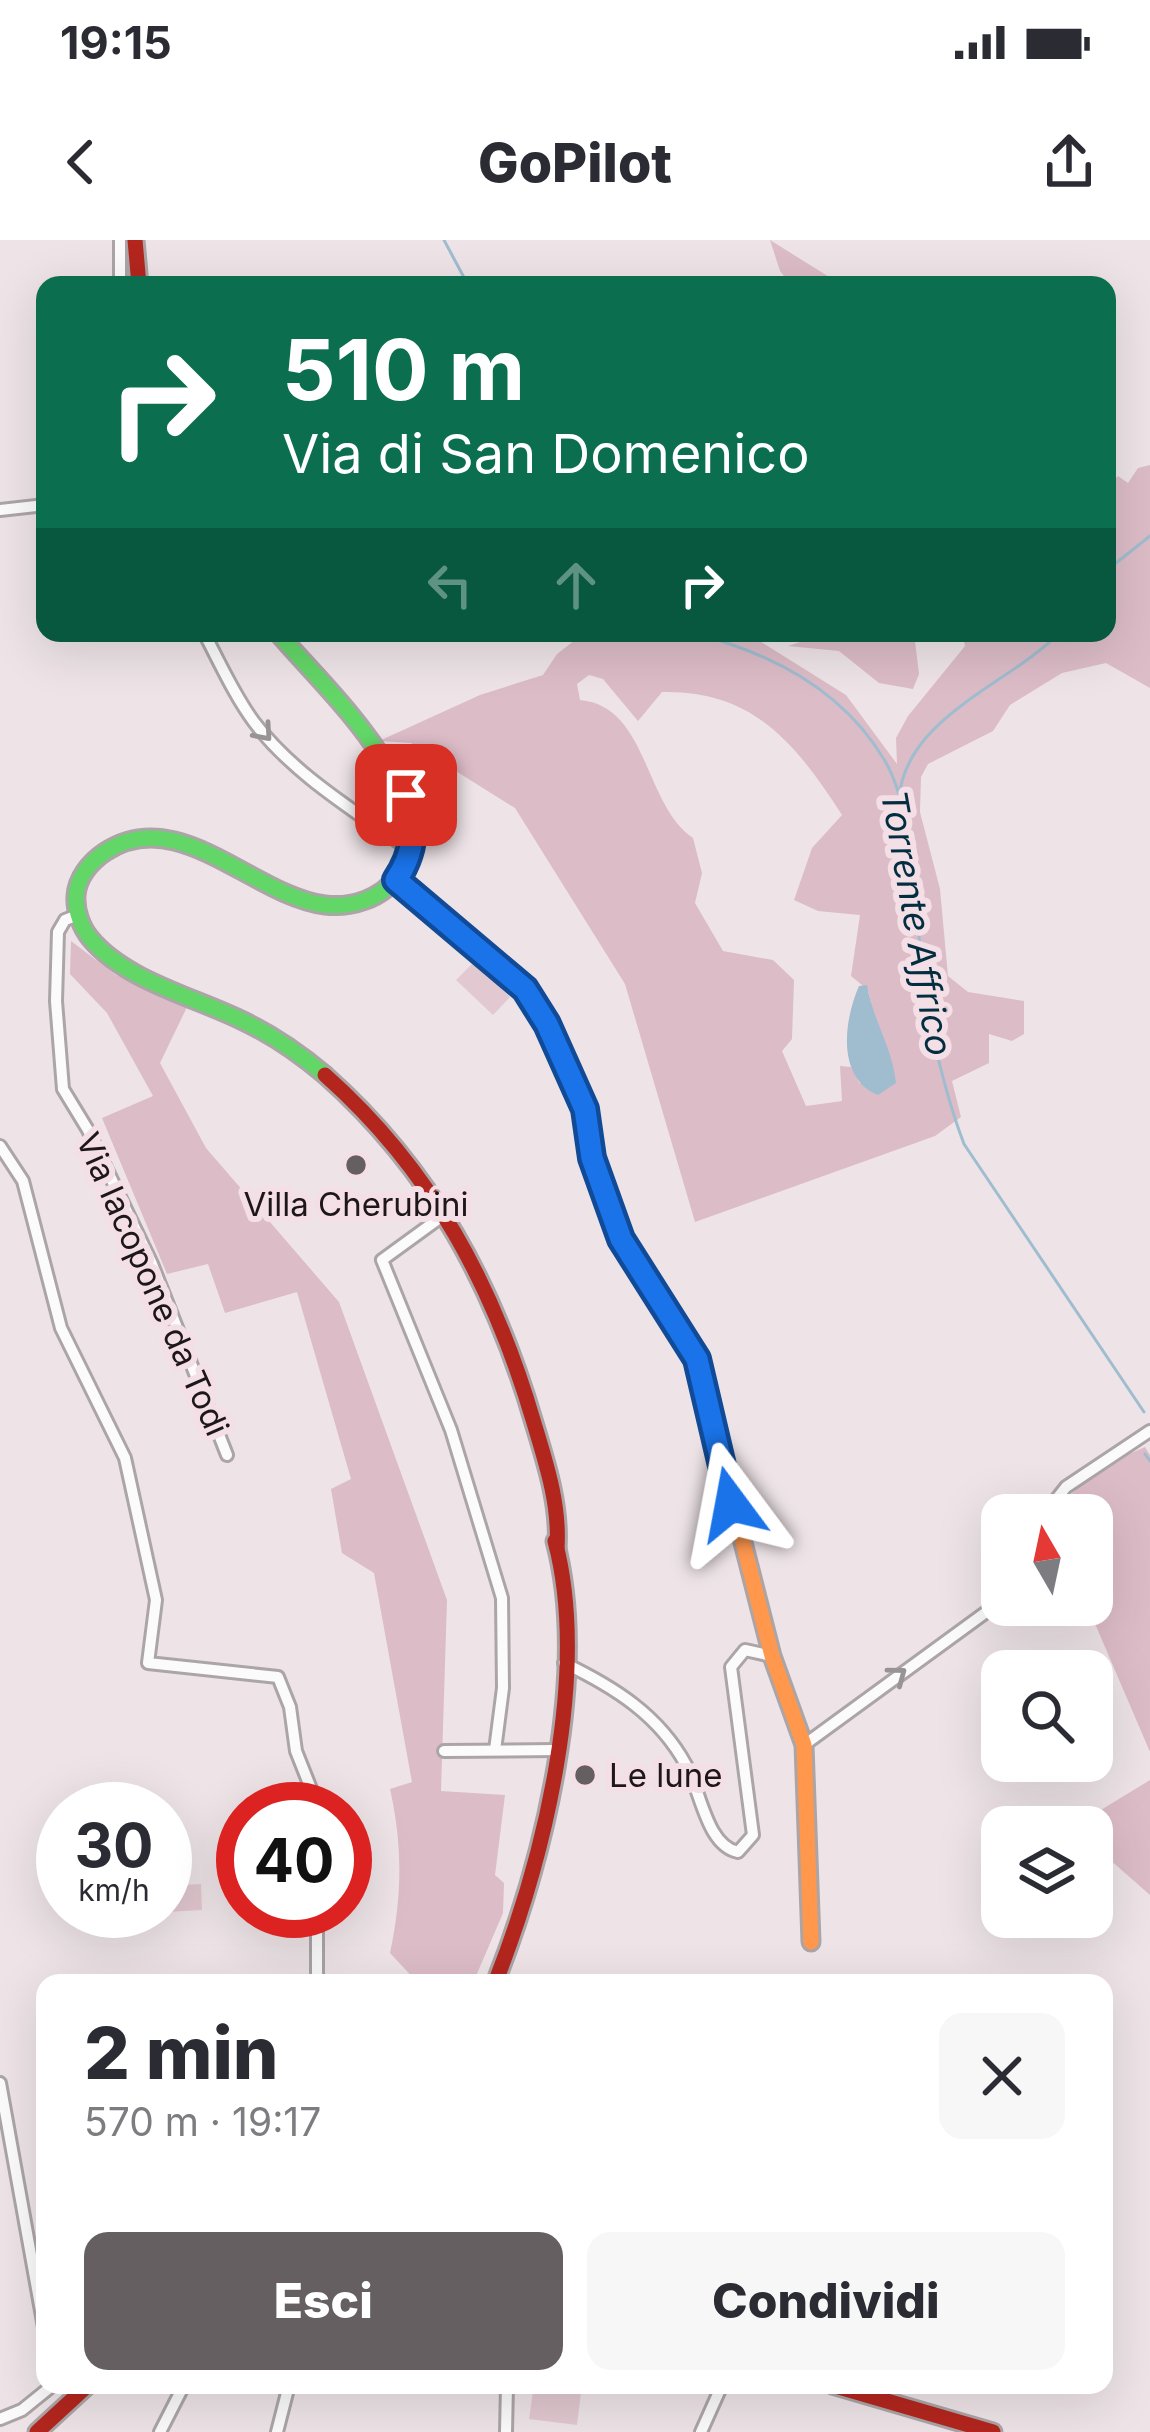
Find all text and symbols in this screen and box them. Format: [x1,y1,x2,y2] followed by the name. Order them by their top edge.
[60,15,172,70] text: 19:15
[48,129,114,195] icon: back
[1036,129,1102,195] icon: share
[478,130,672,195] text: GoPilot
[282,319,525,420] text: 510 m
[84,324,240,480] icon: right
[282,421,810,486] text: Via di San Domenico
[417,552,483,618] icon: left
[543,552,609,618] icon: ahead
[669,552,735,618] icon: right
[250,719,271,741] one-way arrow
[355,744,457,846] pin
[373,762,439,828] icon: arrive
[872,787,962,1059] water label: Torrente Affrico
[68,1126,238,1442] street label: Via Iacopone da Todi
[343,1152,369,1178] marker: Villa Cherubini
[243,1184,469,1224] place label: Villa Cherubini
[668,1441,794,1567] position arrow
[981,1494,1113,1626] north arrow
[981,1494,1113,1938] map controls
[981,1650,1113,1782] button: search
[885,1668,907,1690] one-way arrow
[609,1755,722,1795] place label: Le lune
[572,1762,598,1788] marker: Le lune
[216,1782,372,1938] speed limit sign: 40
[981,1806,1113,1938] button: layers
[74,1809,154,1881] text: 30
[78,1872,150,1908] text: km/h
[84,2009,279,2096] text: 2 min
[939,2013,1065,2139] button: close
[84,2098,321,2145] text: 570 m · 19:17
[84,2232,563,2370] button: Esci
[587,2232,1065,2370] button: Condividi

